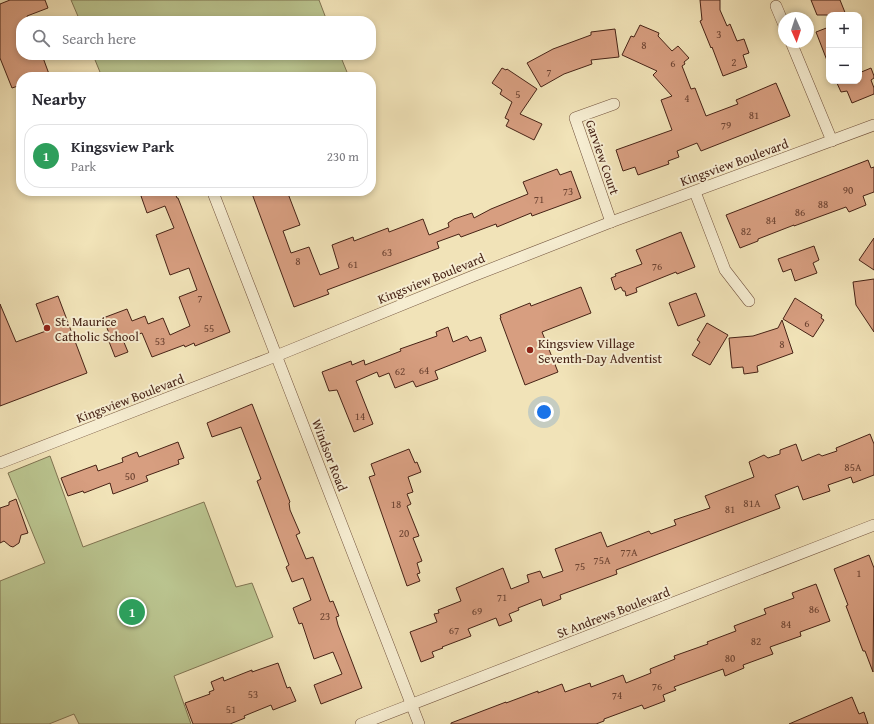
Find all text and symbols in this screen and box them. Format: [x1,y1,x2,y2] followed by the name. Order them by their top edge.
[778,12,814,48] north arrow
[826,12,862,84] map controls
[826,12,862,48] button: +
[16,16,376,60] search box
[716,26,722,42] house number: 3
[30,27,52,49] icon: search
[62,28,136,49] text: Search here
[641,37,647,53] house number: 8
[826,48,862,84] button: −
[731,54,737,70] house number: 2
[670,55,676,71] house number: 6
[546,64,552,80] house number: 7
[32,86,86,111] text: Nearby
[515,86,521,102] house number: 5
[684,90,690,106] house number: 4
[749,107,759,123] house number: 81
[581,117,624,198] street label: Garview Court
[721,117,731,133] house number: 79
[677,134,791,191] street label: Kingsview Boulevard
[71,136,174,157] text: Kingsview Park
[43,147,49,166] text: 1
[327,147,359,166] text: 230 m
[71,157,96,176] text: Park
[843,182,853,198] house number: 90
[563,183,573,199] house number: 73
[534,191,544,207] house number: 71
[818,196,828,212] house number: 88
[795,204,805,220] house number: 86
[766,212,776,228] house number: 84
[741,223,751,239] house number: 82
[382,244,392,260] house number: 63
[375,248,488,309] street label: Kingsview Boulevard
[295,253,301,269] house number: 8
[348,256,358,272] house number: 61
[652,258,662,274] house number: 76
[197,290,203,306] house number: 7
[55,312,139,346] place label: St. Maurice Catholic School
[804,315,810,331] house number: 6
[204,320,214,336] house number: 55
[42,323,52,333] marker: St. Maurice Catholic School
[155,333,165,349] house number: 53
[538,334,663,368] place label: Kingsview Village Seventh-Day Adventist
[779,336,785,352] house number: 8
[525,345,535,355] marker: Kingsview Village Seventh-Day Adventist
[419,362,429,378] house number: 64
[395,363,405,379] house number: 62
[74,369,187,428] street label: Kingsview Boulevard
[534,402,554,422] your location
[355,408,365,424] house number: 14
[307,416,352,494] street label: Windsor Road
[844,459,862,475] house number: 85A
[125,468,135,484] house number: 50
[743,495,761,511] house number: 81A
[391,496,401,512] house number: 18
[725,501,735,517] house number: 81
[399,525,409,541] house number: 20
[620,544,638,560] house number: 77A
[593,552,611,568] house number: 75A
[575,558,585,574] house number: 75
[856,565,862,581] house number: 1
[554,582,673,643] street label: St Andrews Boulevard
[497,589,507,605] house number: 71
[119,597,145,627] pin: 1
[809,601,819,617] house number: 86
[472,603,482,619] house number: 69
[320,608,330,624] house number: 23
[781,616,791,632] house number: 84
[449,622,459,638] house number: 67
[751,633,761,649] house number: 82
[725,650,735,666] house number: 80
[652,678,662,694] house number: 76
[248,686,258,702] house number: 53
[612,687,622,703] house number: 74
[226,701,236,717] house number: 51

